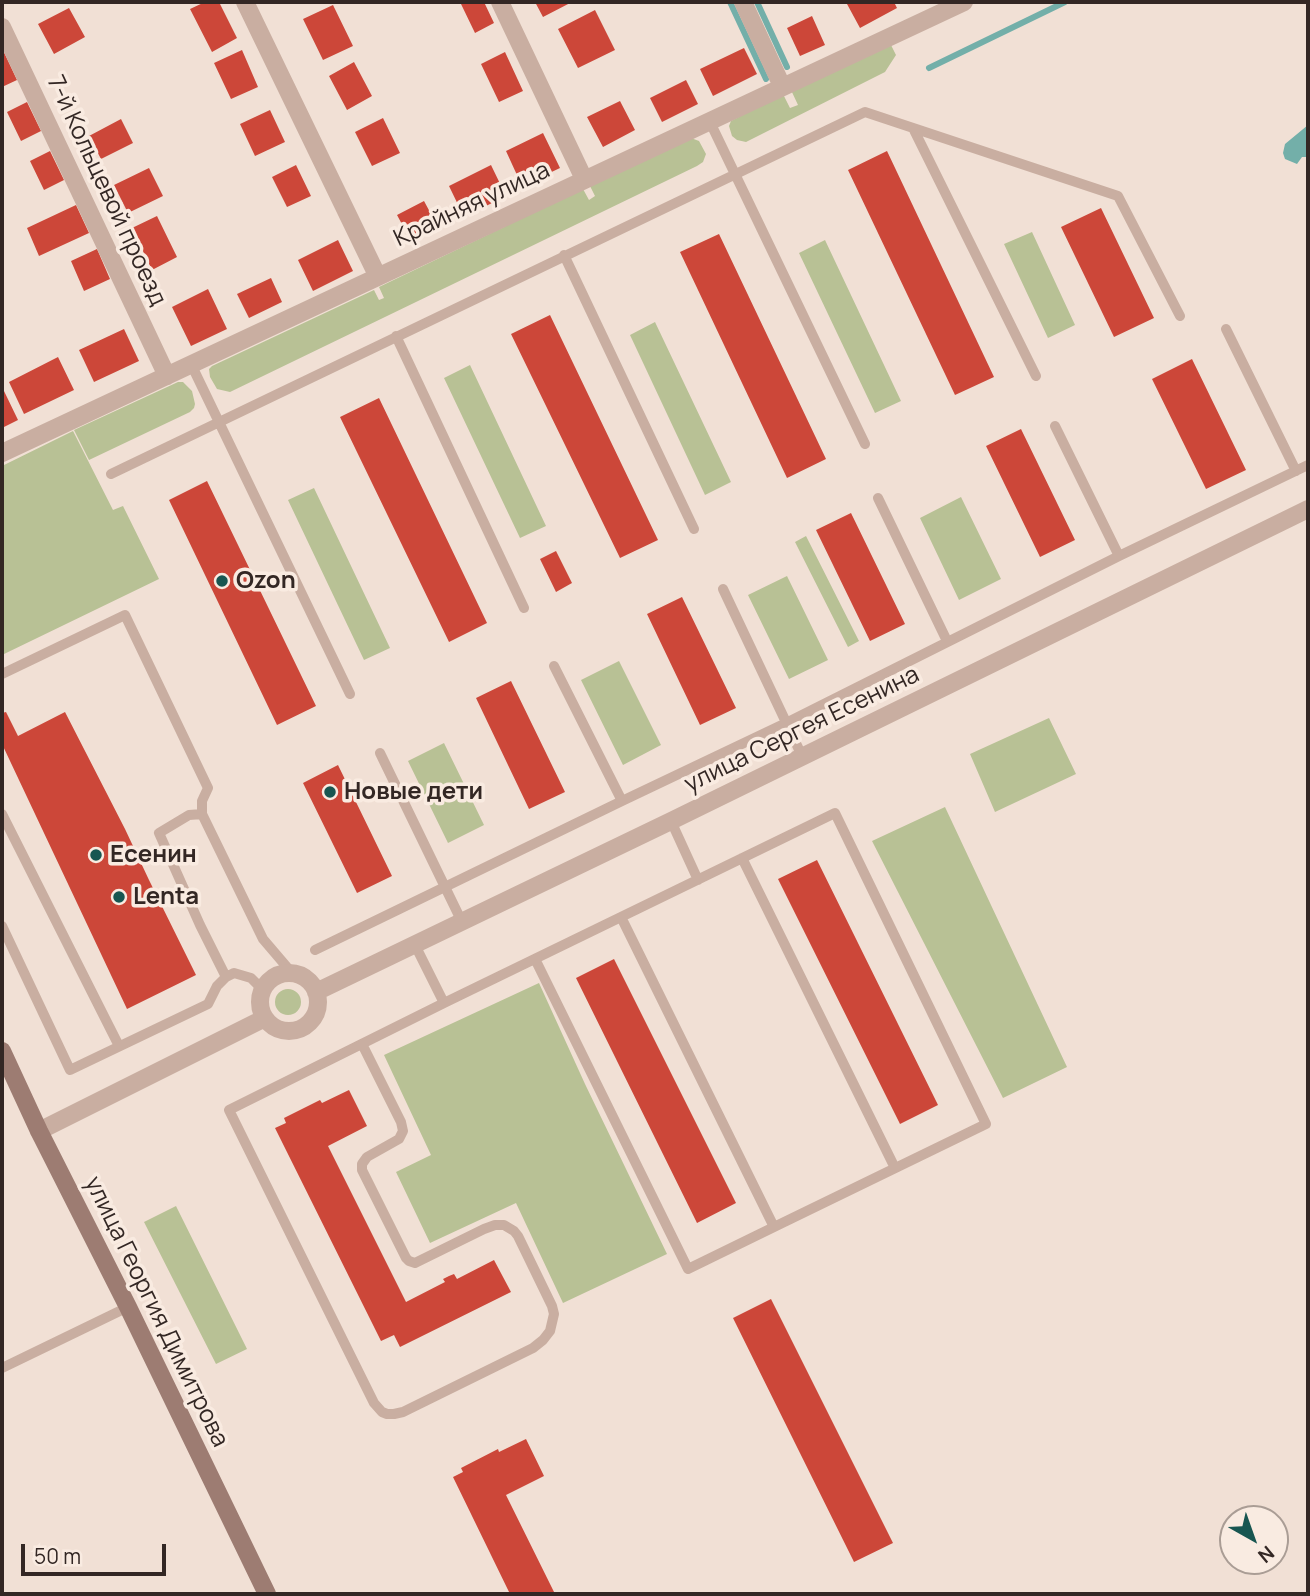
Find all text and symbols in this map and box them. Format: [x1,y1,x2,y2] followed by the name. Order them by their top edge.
[40,71,172,311] street label: 7-й Кольцевой проезд
[389,156,555,254] street label: Крайняя улица
[236,567,296,595] place label: Ozon
[214,573,230,589] marker: Ozon
[680,661,924,799] street label: улица Сергея Есенина
[344,778,483,806] place label: Новые дети
[322,784,338,800] marker: Новые дети
[110,841,197,869] place label: Есенин
[88,847,104,863] marker: Есенин
[133,883,199,911] place label: Lenta
[111,889,127,905] marker: Lenta
[78,1172,234,1452] street label: улица Георгия Димитрова
[1219,1505,1289,1575] north arrow
[24,1530,170,1574] scale bar
[1253,1540,1280,1569] text: N
[34,1542,81,1570] text: 50 m

